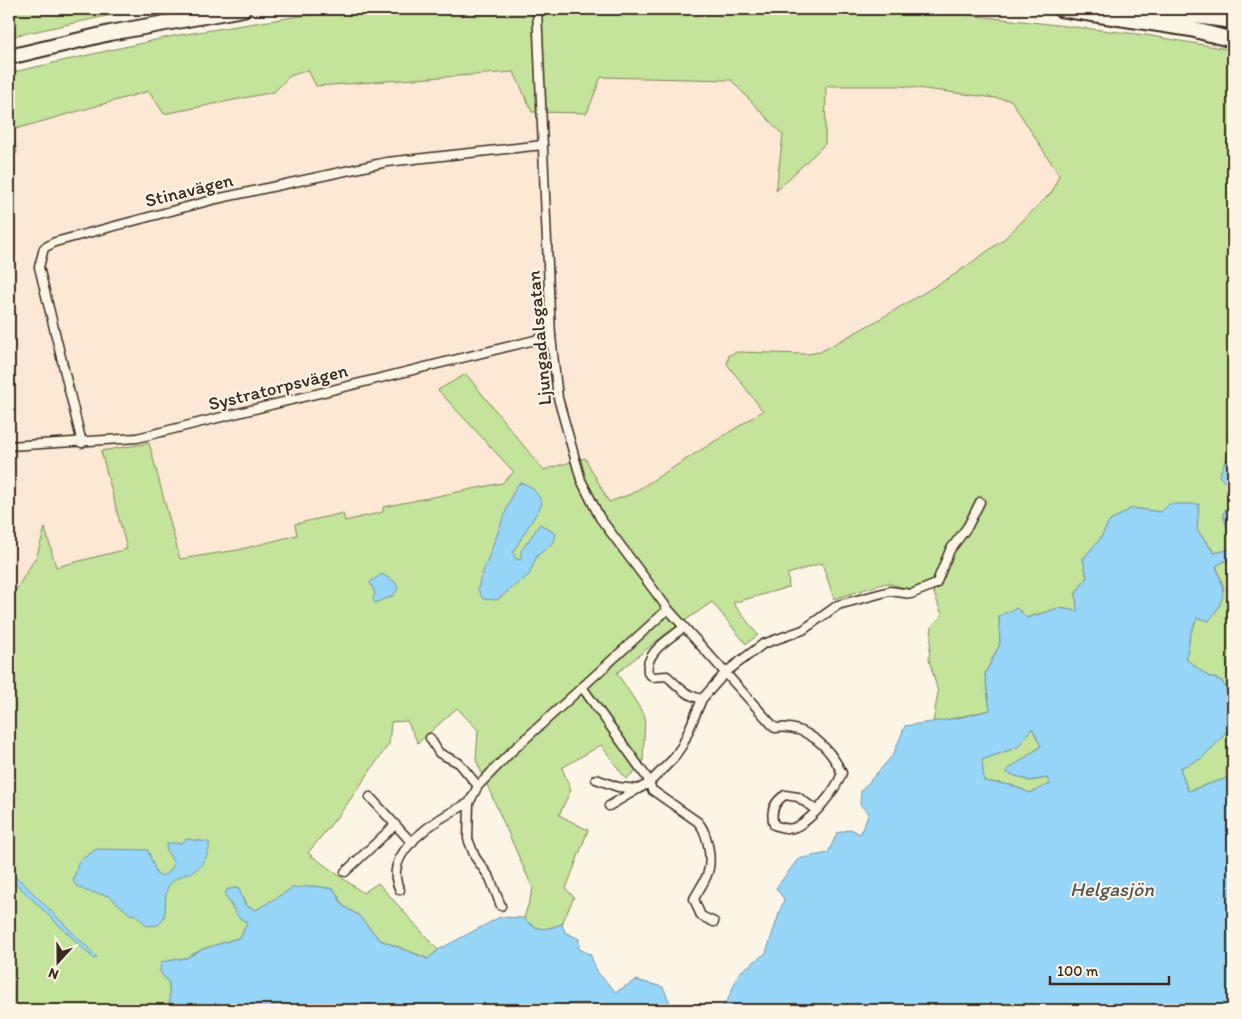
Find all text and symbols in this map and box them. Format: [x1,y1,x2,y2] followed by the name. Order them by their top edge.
[143,168,235,212] street label: Stinavägen
[522,269,556,406] street label: Ljungadalsgatan
[206,359,350,415] street label: Systratorpsvägen
[1070,877,1154,901] water label: Helgasjön
[32,936,82,986] north arrow
[1050,954,1168,986] scale bar
[1057,962,1099,980] text: 100 m
[46,964,61,983] text: N

